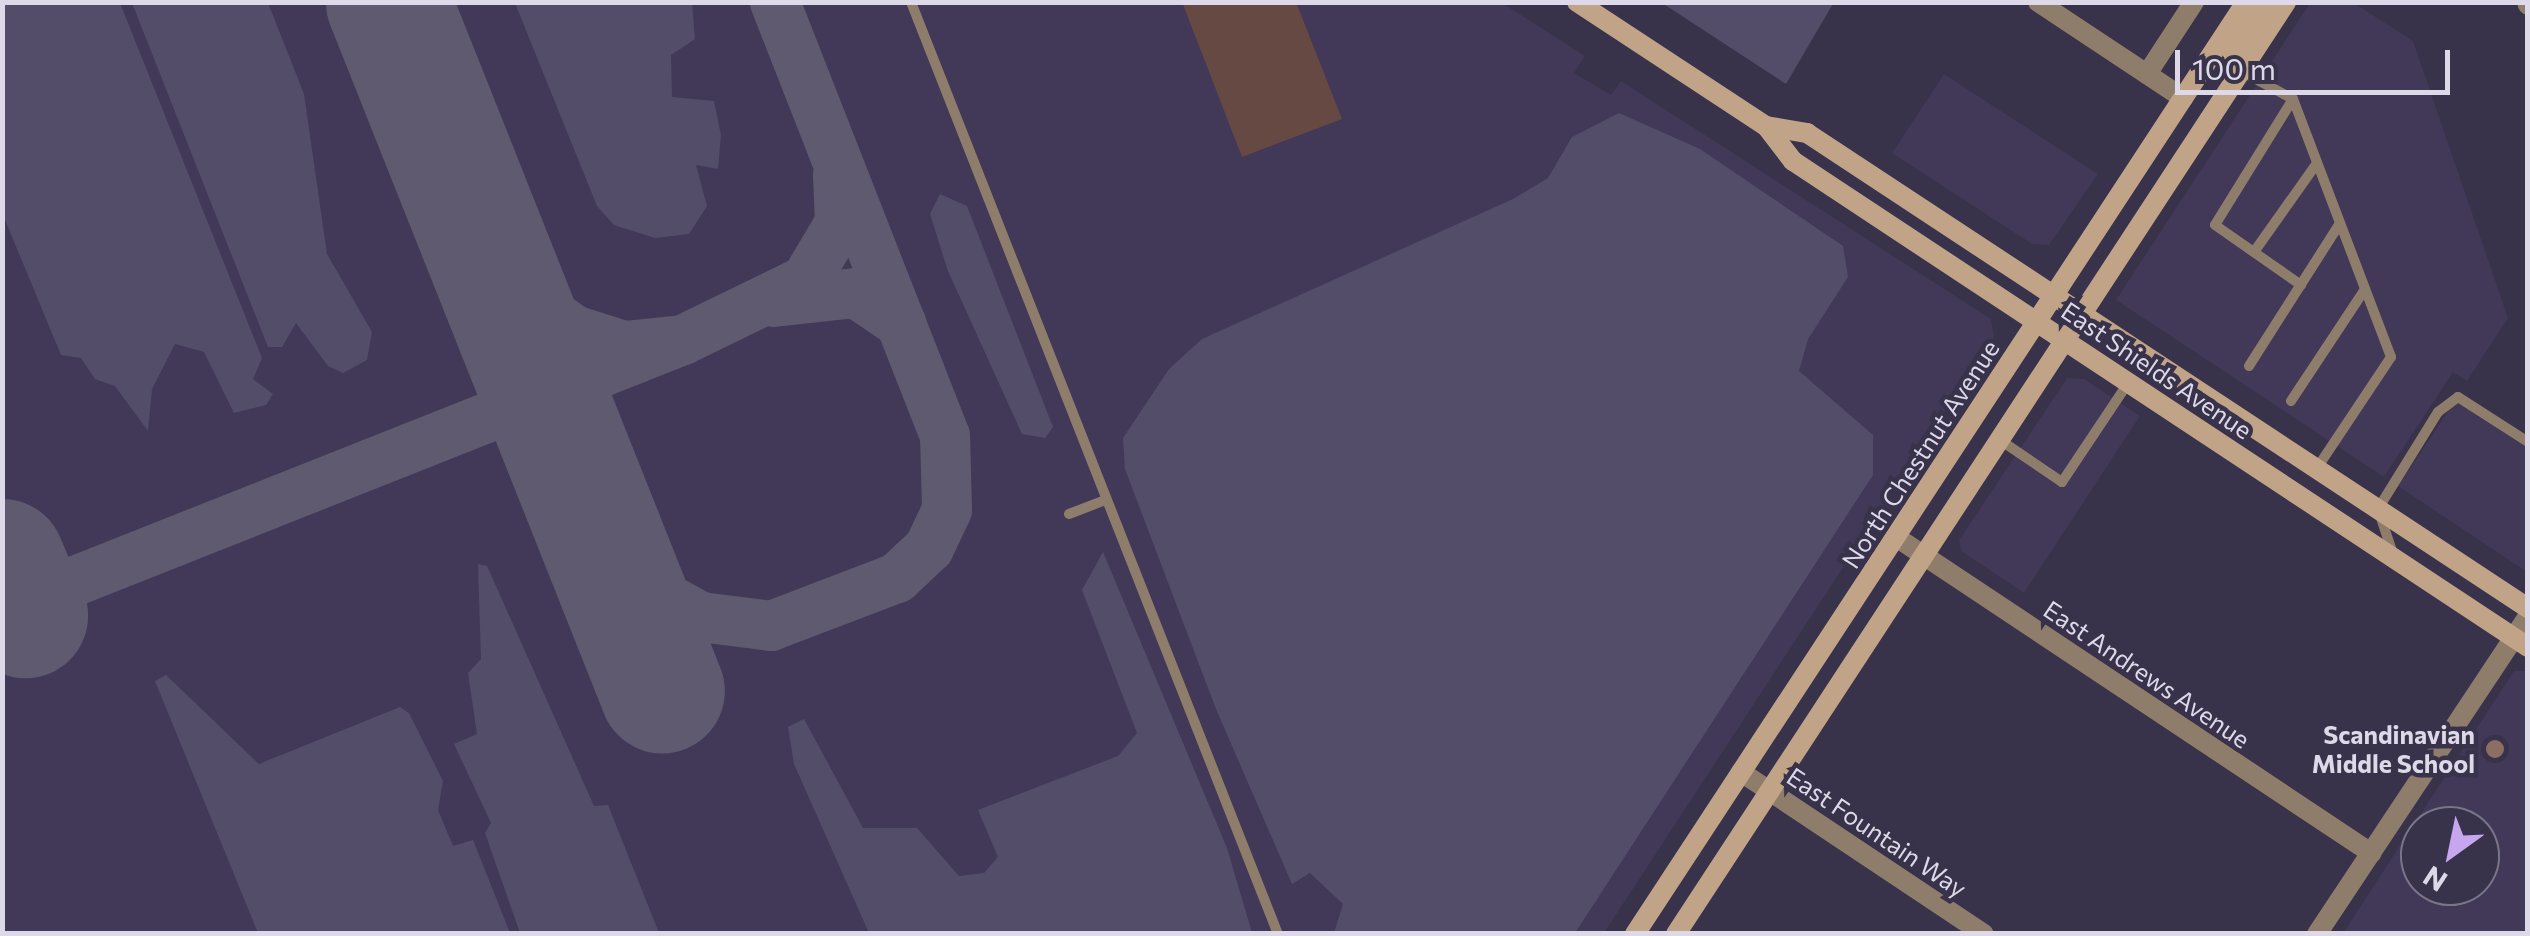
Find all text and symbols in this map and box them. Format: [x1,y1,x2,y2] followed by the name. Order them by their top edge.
[2180,30,2455,92] scale bar
[2192,49,2276,86] text: 100 m
[2056,295,2258,445] street label: East Shields Avenue
[1835,334,2005,574] street label: North Chestnut Avenue
[2038,594,2256,754] street label: East Andrews Avenue
[2312,720,2475,779] place label: Scandinavian Middle School
[2484,738,2506,760] marker: Scandinavian Middle School
[1782,761,1972,903] street label: East Fountain Way
[2400,806,2500,906] north arrow
[2417,860,2453,899] text: N

